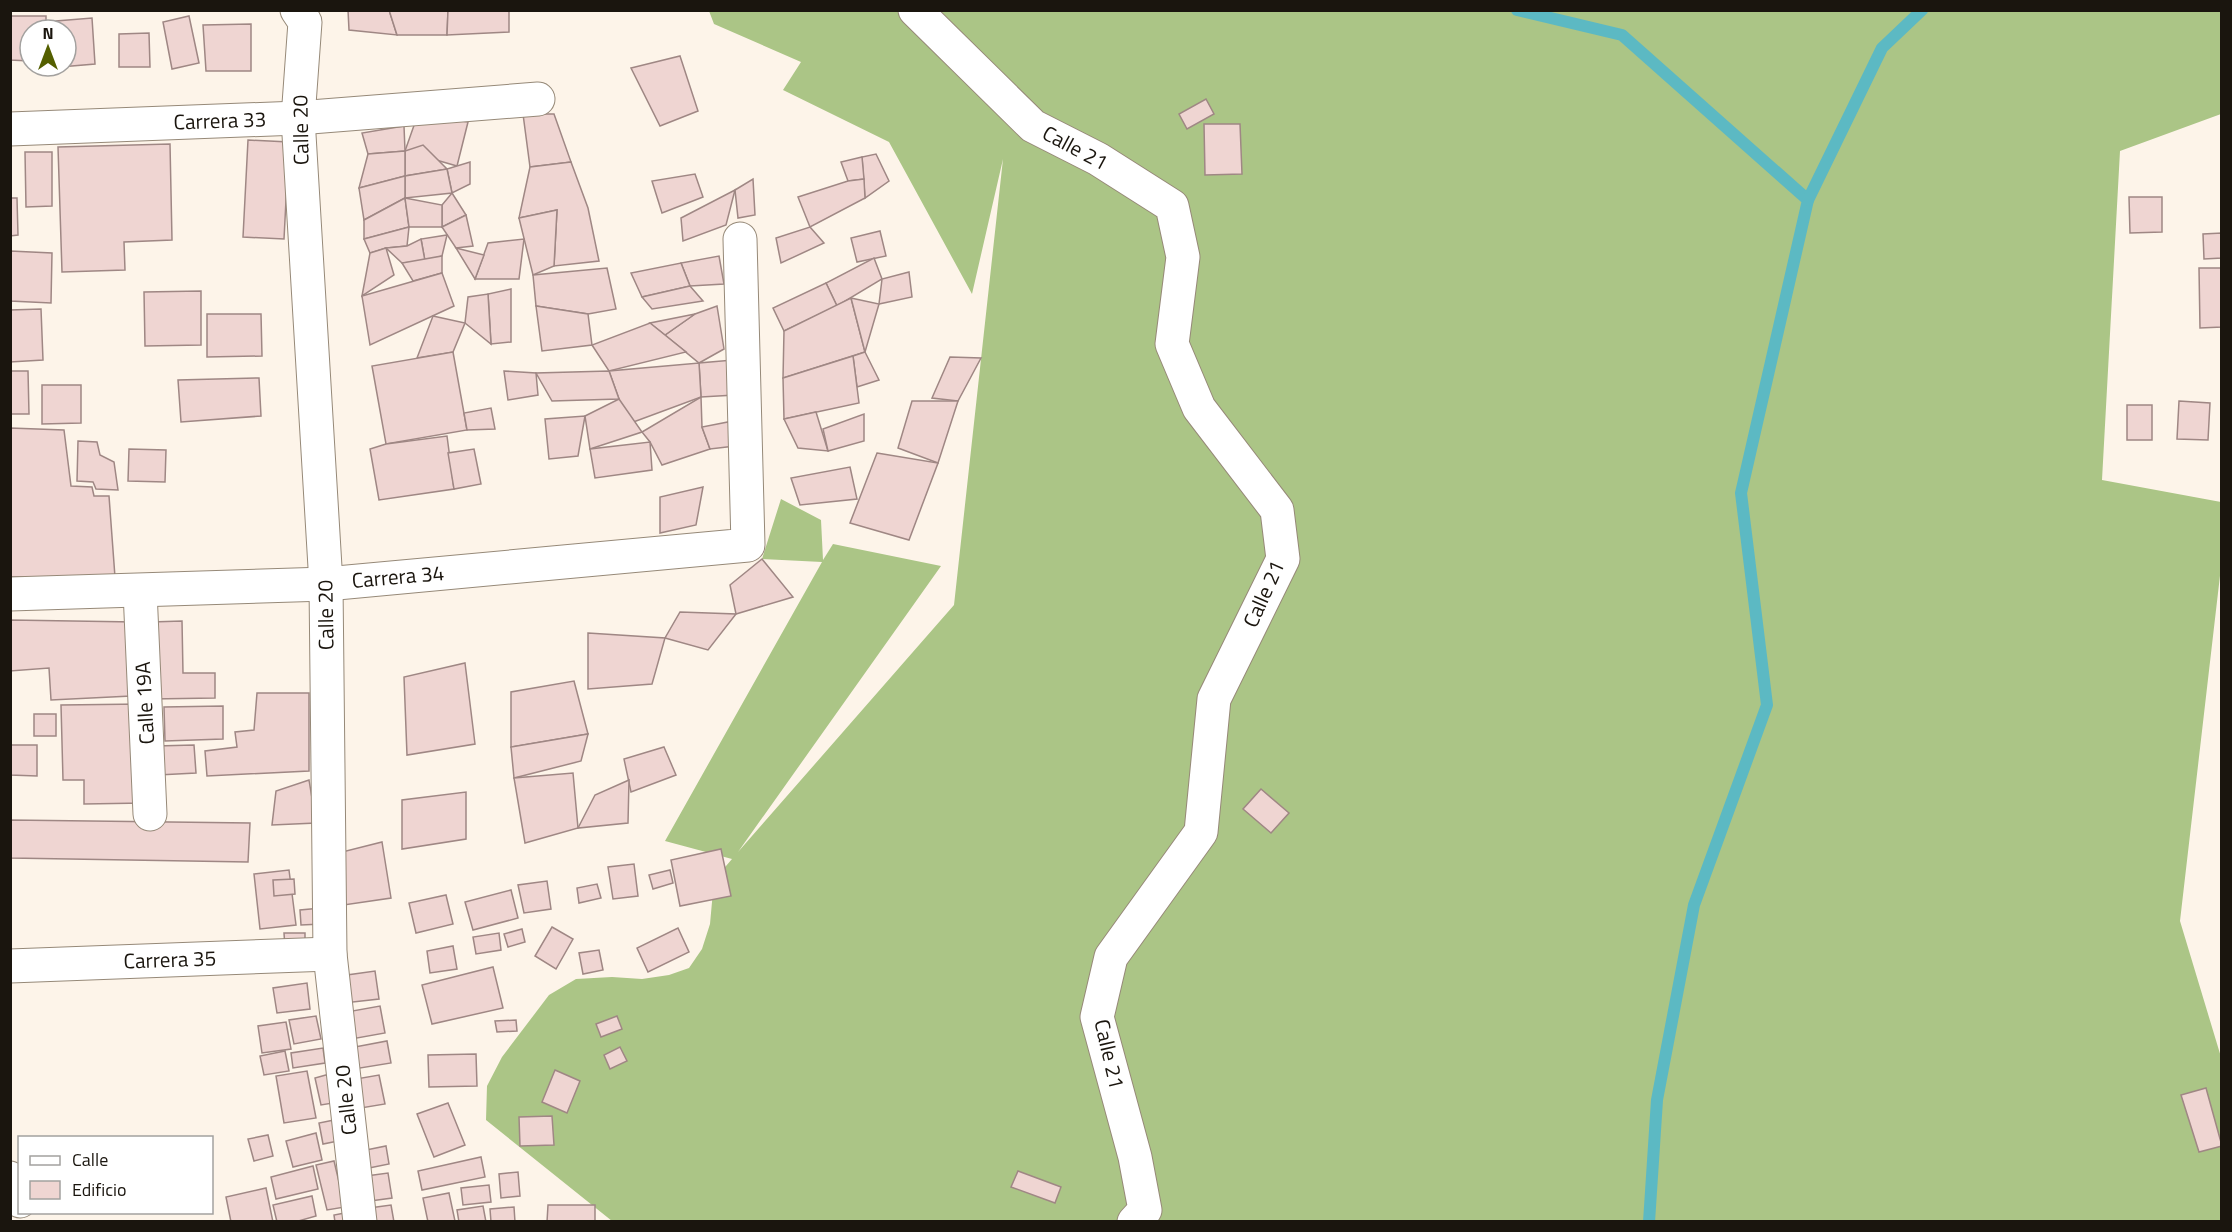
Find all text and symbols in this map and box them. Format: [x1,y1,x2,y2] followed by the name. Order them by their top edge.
[18,18,78,78] north arrow
[42,21,54,45] text: N
[283,95,317,165] street label: Calle 20
[173,102,267,138] street label: Carrera 33
[1037,116,1114,178] street label: Calle 21
[1234,555,1292,632] street label: Calle 21
[350,556,446,596] street label: Carrera 34
[308,580,342,650] street label: Calle 20
[126,660,162,745] street label: Calle 19A
[123,941,217,977] street label: Carrera 35
[1086,1016,1133,1092] street label: Calle 21
[325,1063,365,1137] street label: Calle 20
[18,1136,213,1214] legend
[72,1146,108,1173] text: Calle
[72,1176,126,1203] text: Edificio

